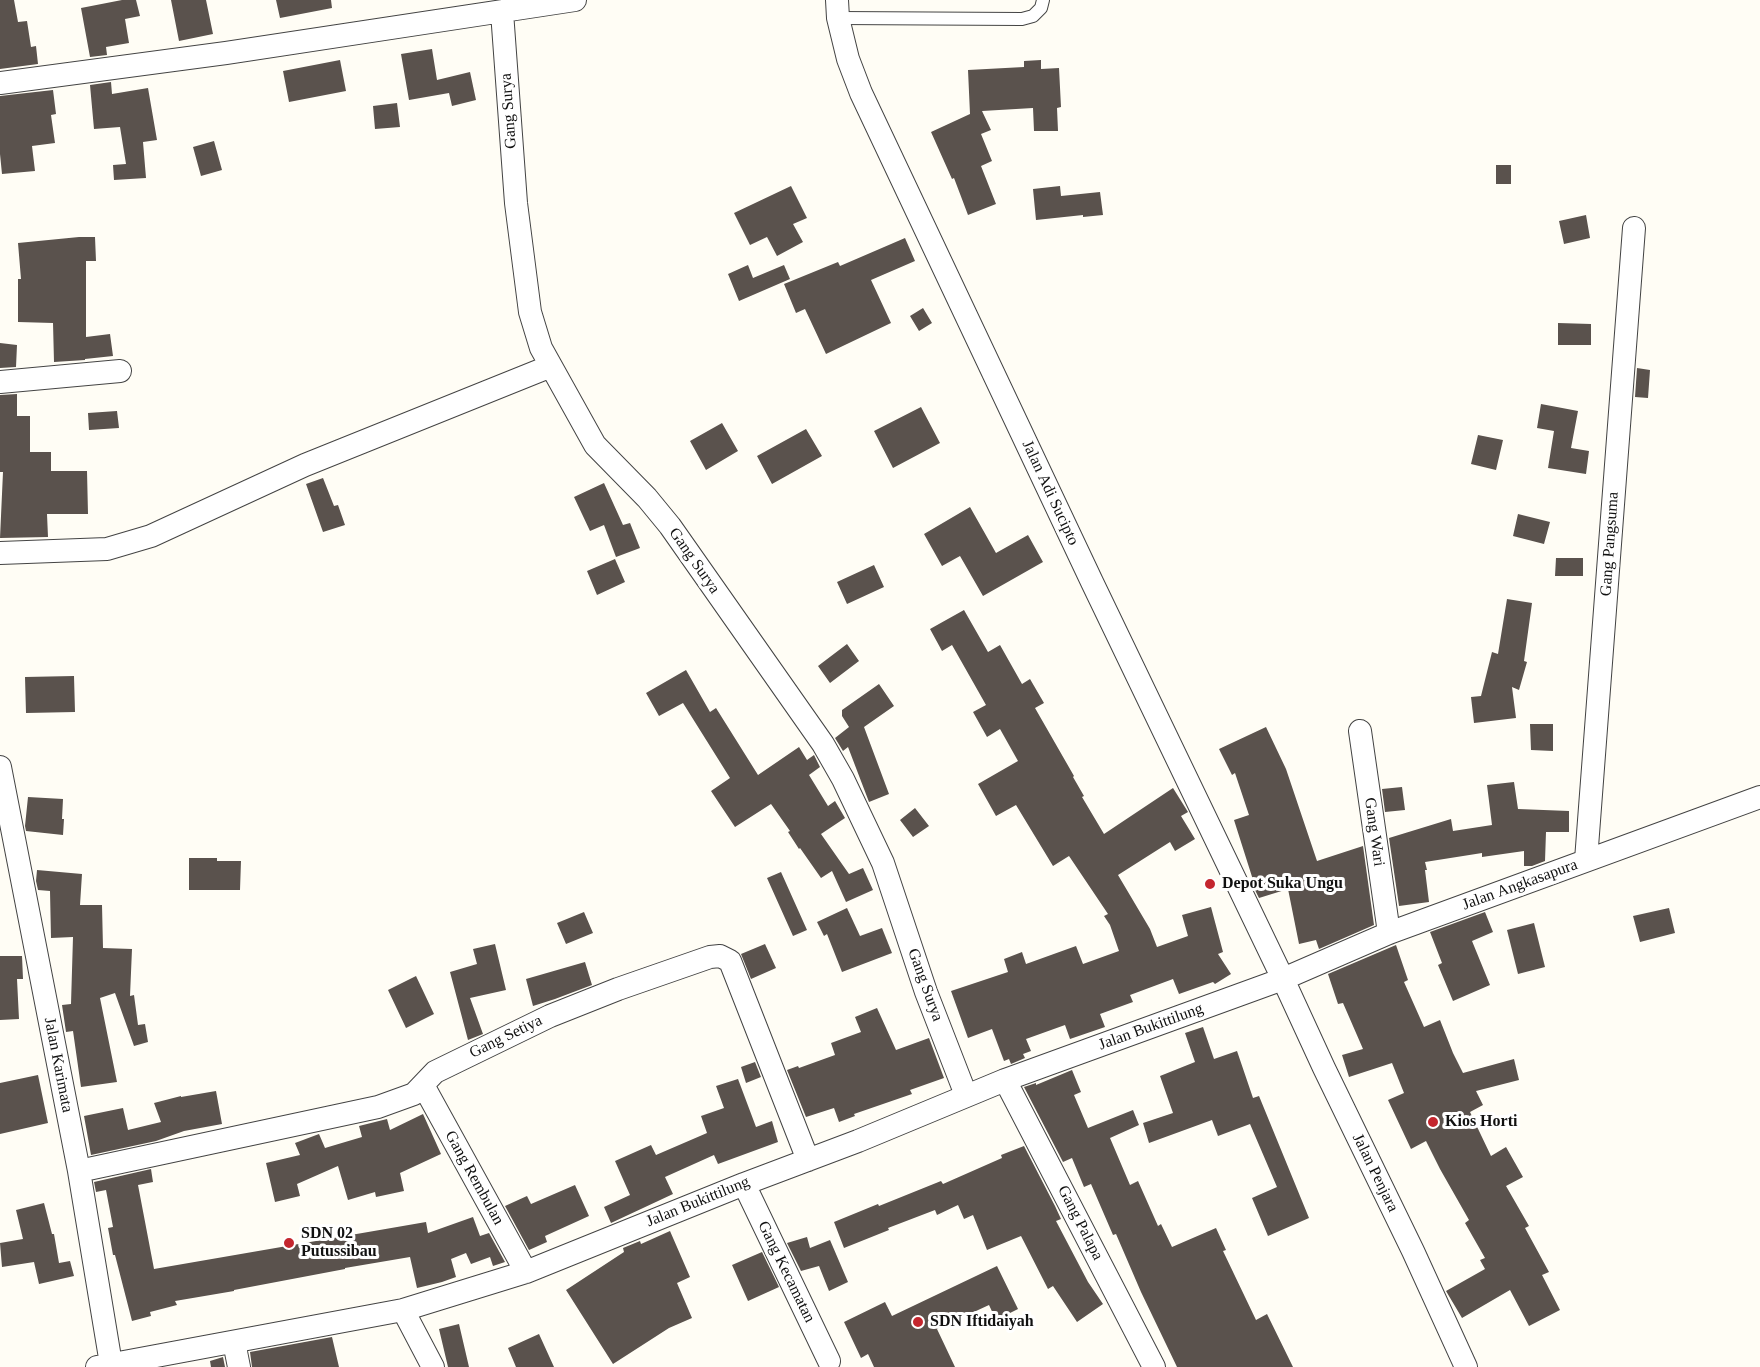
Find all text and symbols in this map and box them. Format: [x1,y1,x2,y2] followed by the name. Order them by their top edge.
[497,72,521,150] street label: Gang Surya
[1017,437,1083,549] street label: Jalan Adi Sucipto
[1597,491,1623,597] street label: Gang Pangsuma
[664,524,724,598] street label: Gang Surya
[1360,796,1388,868] street label: Gang Wari
[1460,855,1580,915] street label: Jalan Angkasapura
[1222,874,1343,894] place label: Depot Suka Ungu
[1203,877,1217,891] marker: Depot Suka Ungu
[903,946,947,1024] street label: Gang Surya
[1096,999,1206,1055] street label: Jalan Bukittilung
[466,1011,546,1063] street label: Gang Setiya
[39,1016,77,1114] street label: Jalan Karimata
[1445,1112,1517,1132] place label: Kios Horti
[1426,1115,1440,1129] marker: Kios Horti
[440,1128,508,1228] street label: Gang Rembulan
[1348,1131,1402,1215] street label: Jalan Penjara
[644,1173,752,1231] street label: Jalan Bukittilung
[1053,1182,1107,1264] street label: Gang Palapa
[753,1218,819,1326] street label: Gang Kecamatan
[301,1224,377,1262] place label: SDN 02 Putussibau
[282,1236,296,1250] marker: SDN 02 Putussibau
[930,1312,1034,1332] place label: SDN Iftidaiyah
[911,1315,925,1329] marker: SDN Iftidaiyah

